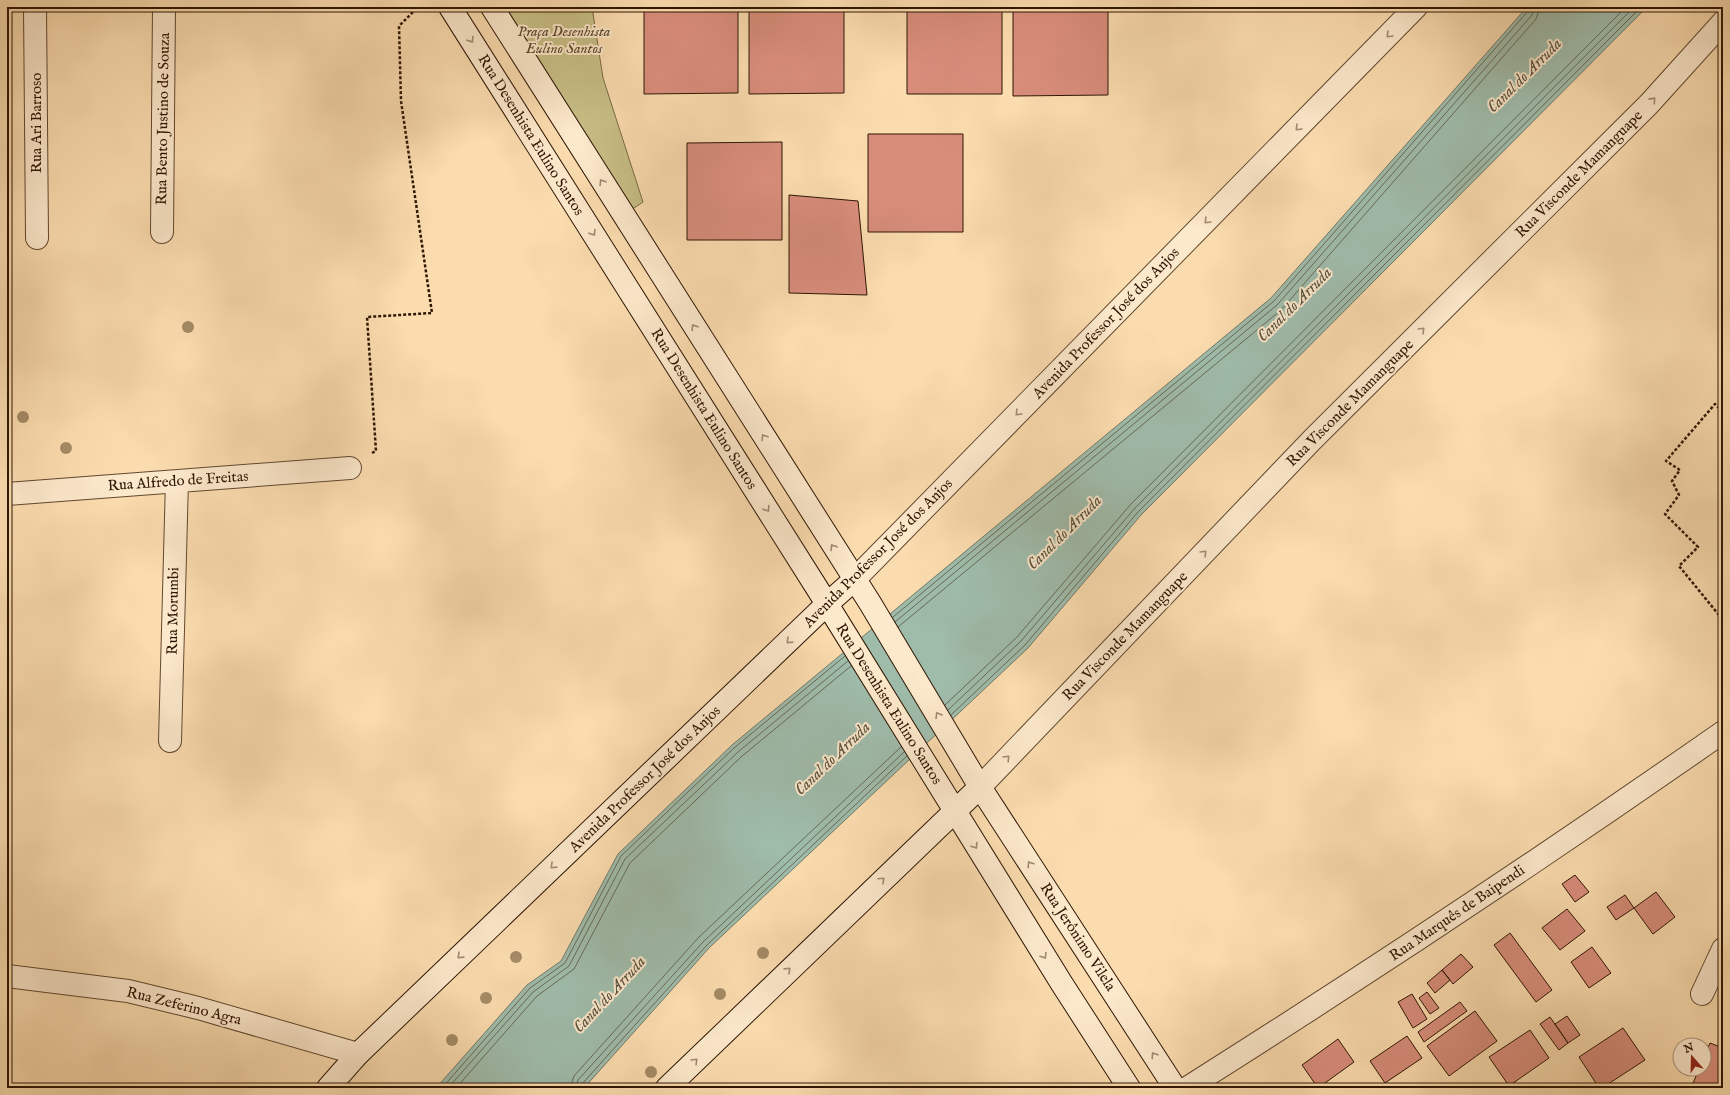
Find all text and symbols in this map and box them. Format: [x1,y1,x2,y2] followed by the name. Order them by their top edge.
[518,22,611,58] park label: Praça Desenhista Eulino Santos
[1386,30,1393,38] one-way arrow
[152,32,174,205] street label: Rua Bento Justino de Souza
[1483,34,1567,118] water label: Canal do Arruda
[466,36,474,43] one-way arrow
[474,51,588,219] street label: Rua Desenhista Eulino Santos
[27,73,46,173] street label: Rua Ari Barroso
[1648,97,1655,105] one-way arrow
[1511,106,1647,242] street label: Rua Visconde Mamanguape
[1295,123,1302,131] one-way arrow
[600,179,607,186] one-way arrow
[1204,216,1212,224] one-way arrow
[588,229,595,236] one-way arrow
[1028,243,1184,404] street label: Avenida Professor José dos Anjos
[1253,263,1337,347] water label: Canal do Arruda
[647,325,761,493] street label: Rua Desenhista Eulino Santos
[692,325,699,332] one-way arrow
[1417,327,1425,335] one-way arrow
[1282,335,1418,471] street label: Rua Visconde Mamanguape
[1015,408,1023,416] one-way arrow
[761,434,769,441] one-way arrow
[107,467,249,495] street label: Rua Alfredo de Freitas
[799,474,957,632] street label: Avenida Professor José dos Anjos
[1023,491,1107,575] water label: Canal do Arruda
[762,505,769,512] one-way arrow
[831,544,838,551] one-way arrow
[1199,550,1206,558] one-way arrow
[163,567,183,655] street label: Rua Morumbi
[1058,567,1192,705] street label: Rua Visconde Mamanguape
[832,620,946,788] street label: Rua Desenhista Eulino Santos
[786,636,794,644] one-way arrow
[564,701,725,857] street label: Avenida Professor José dos Anjos
[935,712,942,719] one-way arrow
[791,718,875,800] water label: Canal do Arruda
[1002,755,1010,763] one-way arrow
[971,842,978,849] one-way arrow
[550,861,558,869] one-way arrow
[1027,861,1035,868] one-way arrow
[1386,861,1528,965] street label: Rua Marquês de Baipendi
[877,877,885,885] one-way arrow
[1036,879,1120,995] street label: Rua Jerônimo Vilela
[457,951,464,958] one-way arrow
[1039,952,1047,959] one-way arrow
[569,953,651,1037] water label: Canal do Arruda
[783,967,791,975] one-way arrow
[125,983,244,1030] street label: Rua Zeferino Agra
[1672,1037,1712,1077] north arrow
[1681,1040,1696,1057] text: N
[1151,1052,1159,1059] one-way arrow
[690,1058,698,1066] one-way arrow

